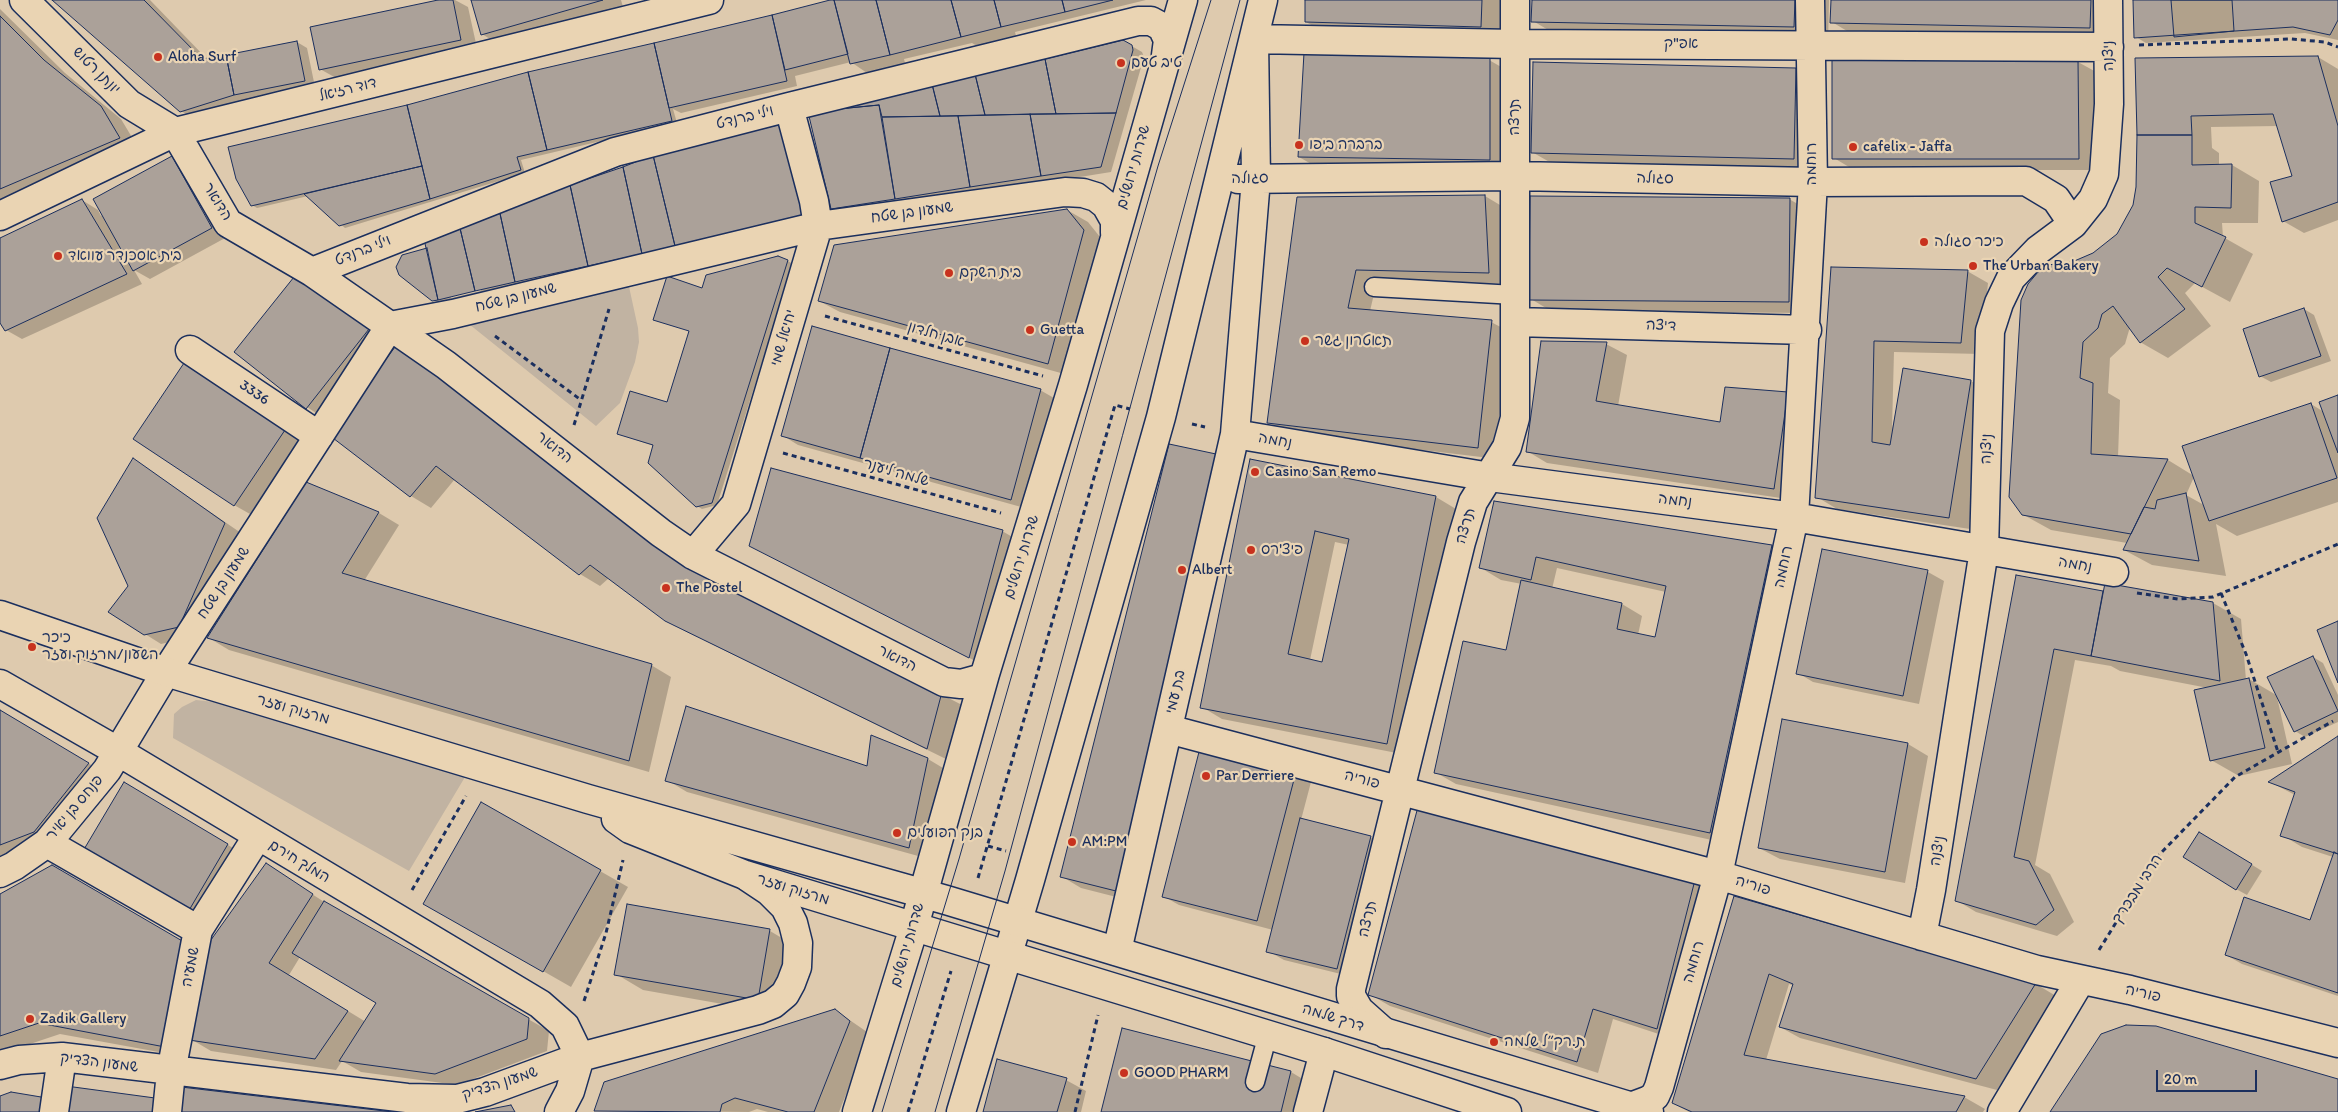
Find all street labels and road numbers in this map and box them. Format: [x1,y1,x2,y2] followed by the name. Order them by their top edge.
[1664,35,1698,53] street label: אפ"ק
[2100,40,2118,72] street label: ניצנה
[68,43,124,99] street label: יונתן רטוש
[317,74,379,106] street label: דוד רזיאל
[1506,98,1524,136] street label: תרצה
[714,102,776,134] street label: וילי ברנדט
[1113,123,1155,211] street label: שדרות ירושלים
[1803,142,1821,186] street label: רוחמה
[1231,170,1269,188] street label: סגולה
[1636,170,1674,188] street label: סגולה
[198,180,236,224] street label: הדואר
[870,198,954,228] street label: שמעון בן שטח
[332,232,394,270] street label: וילי ברנדט
[474,279,558,317] street label: שמעון בן שטח
[767,308,801,368] street label: יחיאל שמי
[1645,316,1677,336] street label: דיצה
[905,318,967,352] street label: אבן חלדון
[236,376,272,410] street label: 3336
[532,428,576,468] street label: הדואר
[1257,429,1293,453] street label: נחמה
[1977,433,1997,465] street label: ניצנה
[861,455,931,491] street label: שלמה ליענר
[1657,490,1693,512] street label: נחמה
[1452,506,1480,546] street label: תרצה
[1001,513,1043,601] street label: שדרות ירושלים
[194,543,254,623] street label: שמעון בן שטח
[1771,544,1797,590] street label: רוחמה
[2057,553,2093,577] street label: נחמה
[875,642,919,676] street label: הדואר
[1162,668,1190,716] street label: בת עמי
[254,691,332,729] street label: מרזוק ועזר
[1342,767,1382,793] street label: פוריה
[43,772,107,844] street label: פנחס בן יאיר
[1927,834,1949,868] street label: ניצנה
[265,837,333,887] street label: המלך חירם
[2109,851,2167,927] street label: הרבי מבכרך
[754,870,832,910] street label: מרזוק ועזר
[1733,872,1773,900] street label: פוריה
[1355,899,1381,939] street label: תרצה
[887,901,929,989] street label: שדרות ירושלים
[1679,939,1709,985] street label: רוחמה
[178,945,204,989] street label: שמעיה
[2123,981,2163,1007] street label: פוריה
[1300,1000,1366,1036] street label: דרך שלמה
[59,1049,139,1077] street label: שמעון הצדיק
[460,1063,540,1105] street label: שמעון הצדיק

